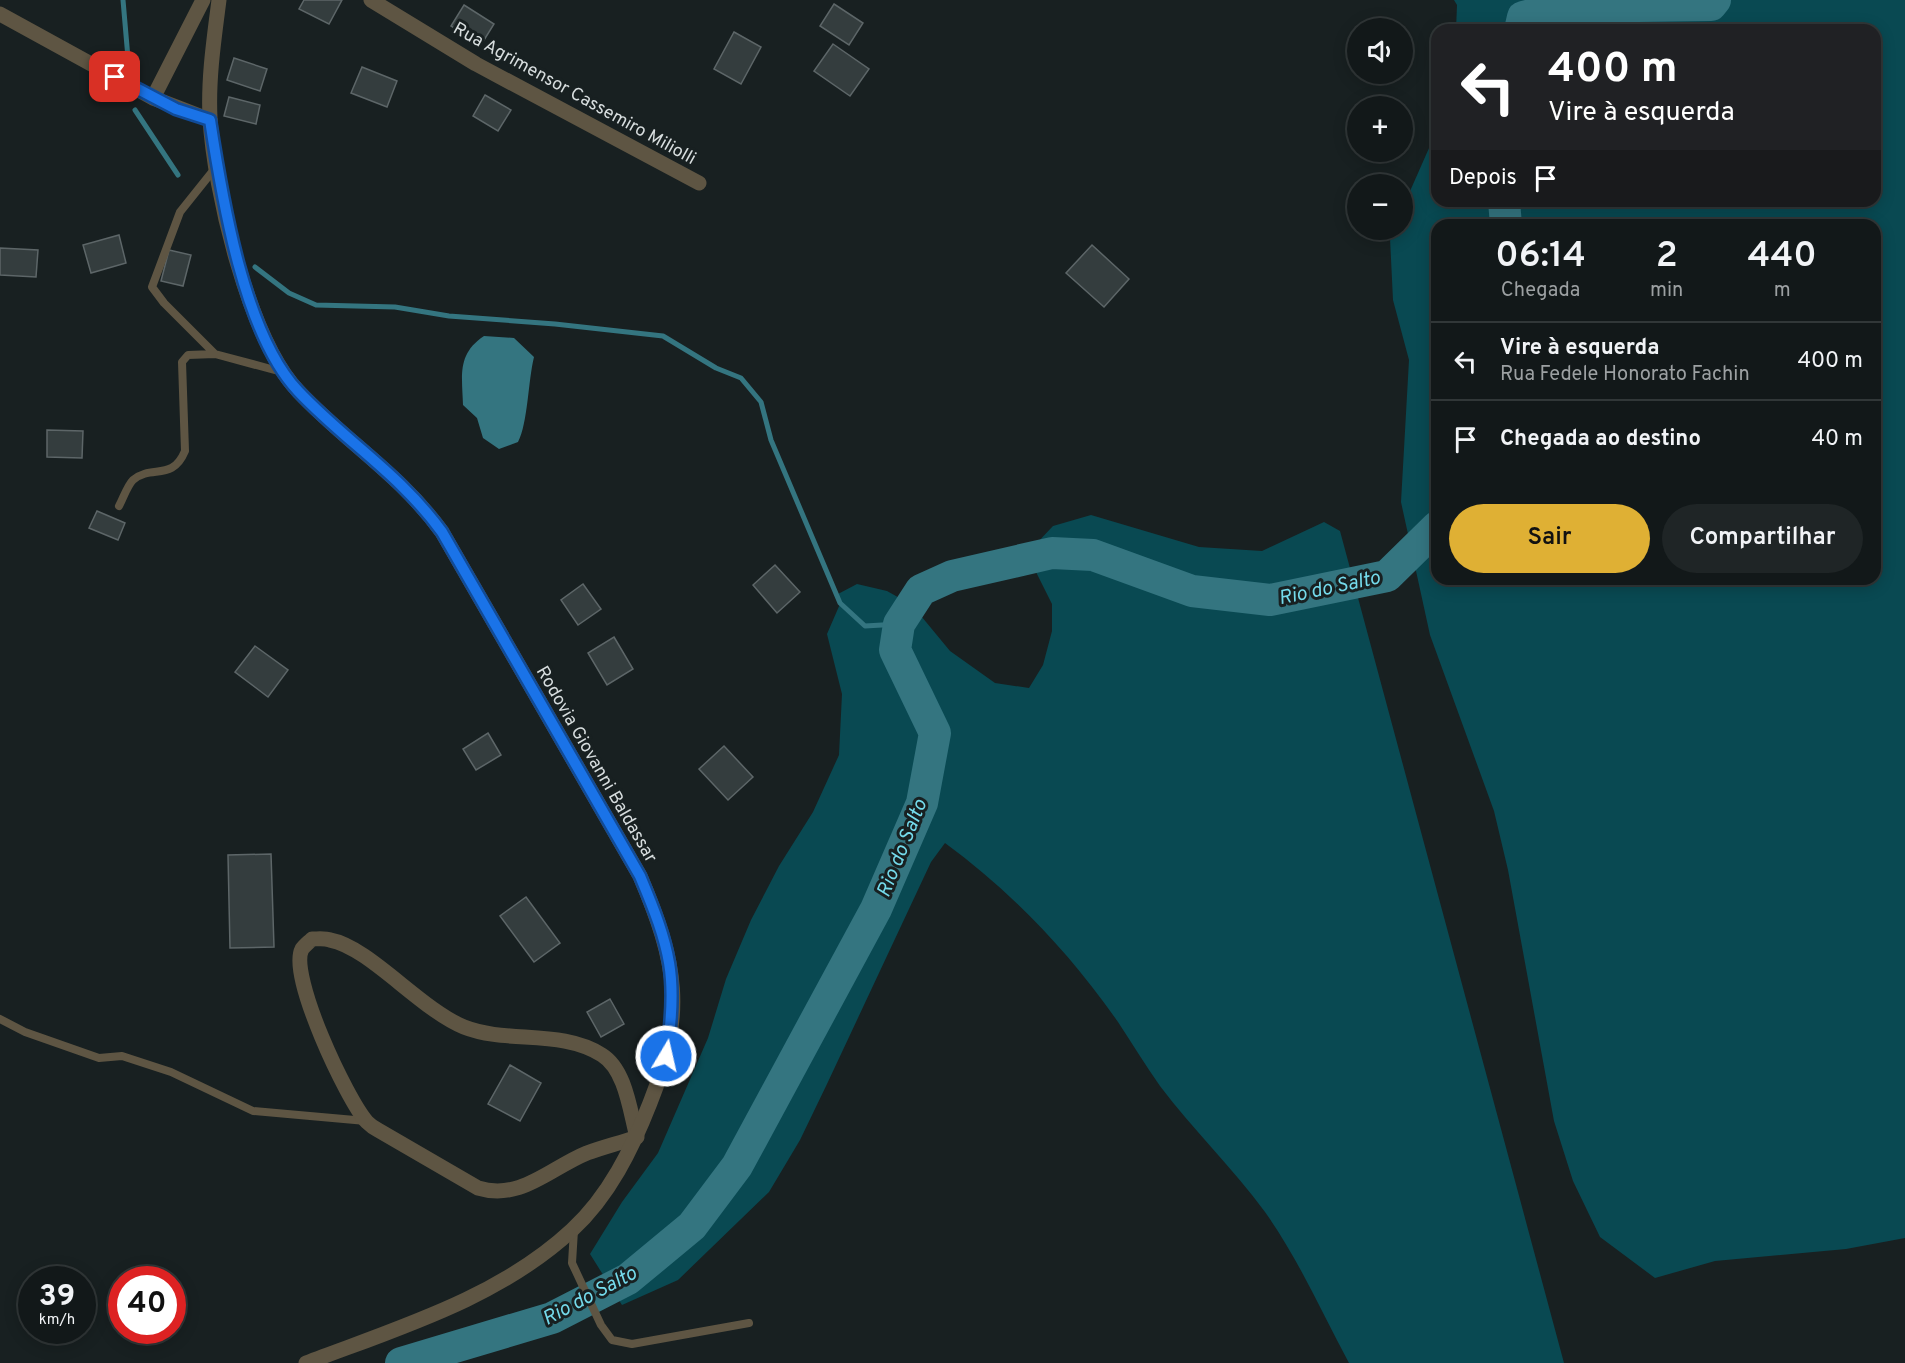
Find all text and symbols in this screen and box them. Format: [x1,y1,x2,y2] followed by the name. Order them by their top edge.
[449,18,700,171] street label: Rua Agrimensor Cassemiro Miliolli
[1347,18,1413,240] map controls
[1347,18,1413,84] button: sound
[1548,44,1678,97] text: 400 m
[1449,48,1527,126] icon: left
[89,51,140,102] pin
[98,60,131,93] icon: arrive
[1347,96,1413,162] button: +
[1548,96,1735,130] text: Vire à esquerda
[1529,162,1562,195] icon: arrive
[1449,165,1517,192] text: Depois
[1347,174,1413,240] button: −
[1495,234,1586,280] text: 06:14
[1656,234,1678,280] text: 2
[1748,234,1817,280] text: 440
[1501,278,1580,304] text: Chegada
[1650,278,1683,304] text: min
[1774,278,1791,304] text: m
[1500,335,1659,362] text: Vire à esquerda
[1449,345,1482,378] icon: left
[1797,348,1863,375] text: 400 m
[1500,362,1750,388] text: Rua Fedele Honorato Fachin
[1449,423,1482,456] icon: arrive
[1500,426,1701,453] text: Chegada ao destino
[1811,426,1863,453] text: 40 m
[1449,504,1650,573] button: Sair
[1662,504,1863,573] button: Compartilhar
[1276,565,1383,612] water label: Rio do Salto
[530,662,661,867] street label: Rodovia Giovanni Baldassar
[871,796,934,901] water label: Rio do Salto
[634,1024,698,1088] position arrow
[538,1261,642,1332] water label: Rio do Salto
[108,1266,186,1344] speed limit sign: 40
[39,1279,75,1316] text: 39
[39,1311,75,1330] text: km/h

